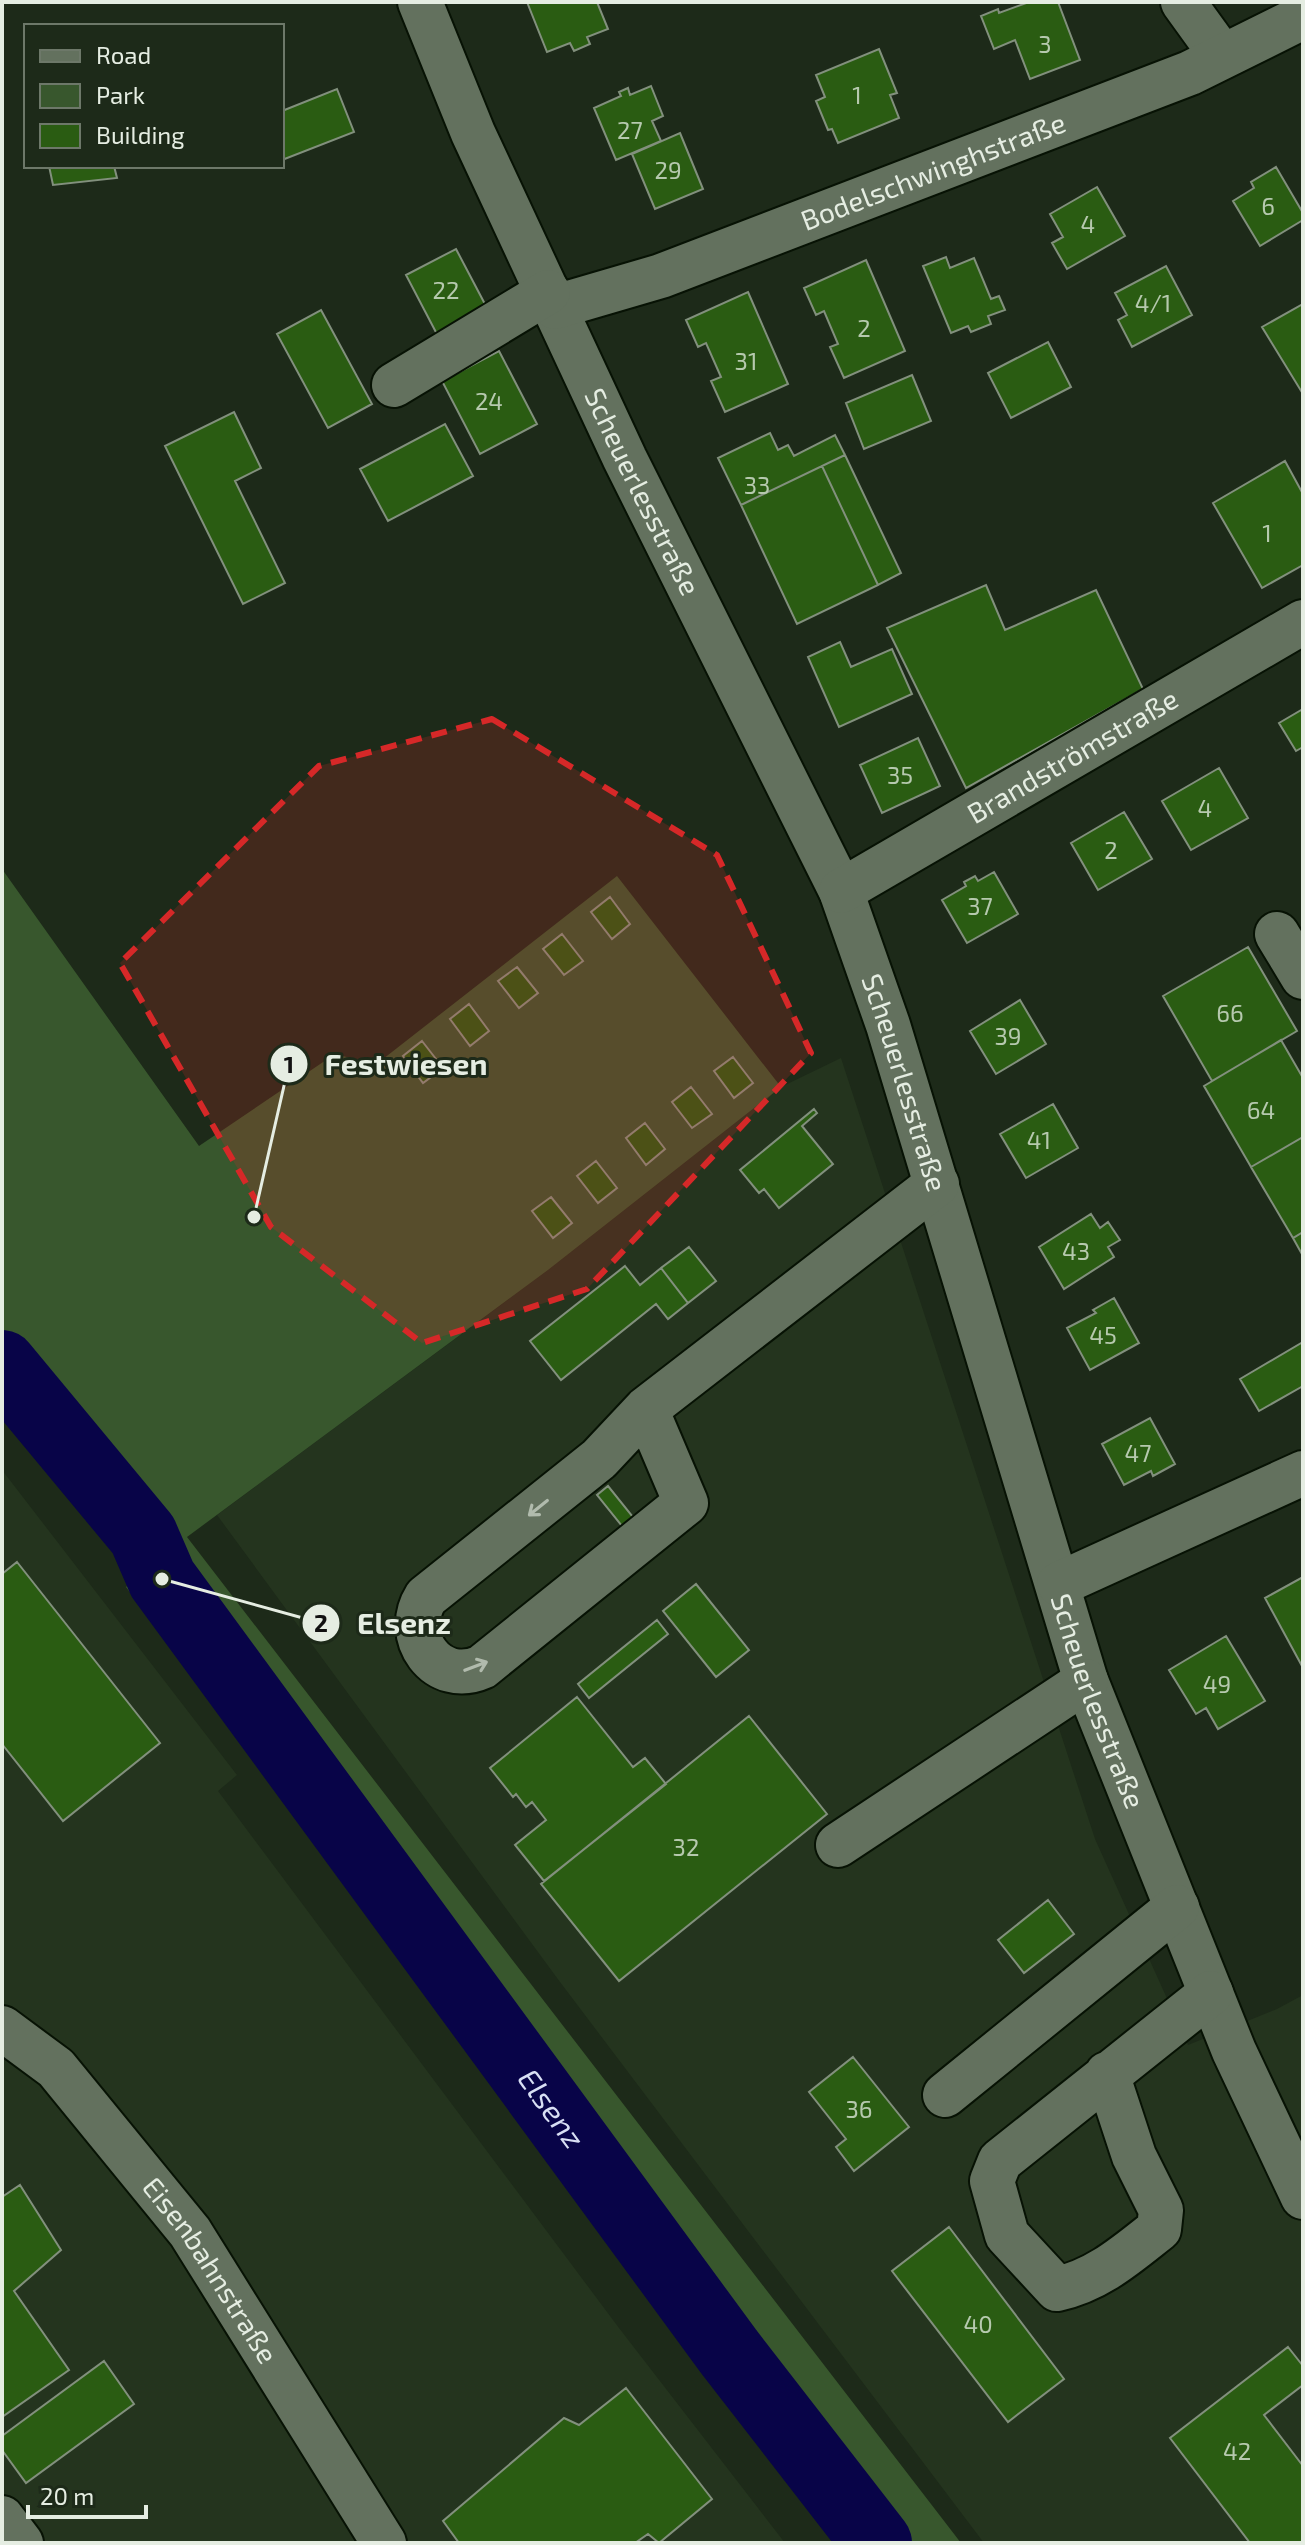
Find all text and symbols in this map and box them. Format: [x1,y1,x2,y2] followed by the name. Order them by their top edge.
[24,24,284,168] legend
[1038,29,1052,58] house number: 3
[96,40,151,69] text: Road
[96,80,145,109] text: Park
[852,80,862,109] house number: 1
[796,104,1070,237] street label: Bodelschwinghstraße
[617,115,643,144] house number: 27
[96,120,185,149] text: Building
[654,155,682,184] house number: 29
[1261,191,1275,220] house number: 6
[1081,209,1095,238] house number: 4
[433,275,459,304] house number: 22
[1135,288,1171,317] house number: 4/1
[857,313,871,342] house number: 2
[735,346,757,375] house number: 31
[578,382,708,600] street label: Scheuerlesstraße
[475,386,503,415] house number: 24
[744,470,770,499] house number: 33
[1262,518,1272,547] house number: 1
[961,681,1183,830] street label: Brandströmstraße
[887,760,913,789] house number: 35
[1198,793,1212,822] house number: 4
[1104,835,1118,864] house number: 2
[967,891,993,920] house number: 37
[855,969,955,1195] street label: Scheuerlesstraße
[1216,998,1244,1027] house number: 66
[994,1021,1022,1050] house number: 39
[269,1037,504,1091] callout: Festwiesen
[325,1045,487,1081] text: Festwiesen
[284,1049,294,1078] text: 1
[1247,1095,1275,1124] house number: 64
[1027,1125,1051,1154] house number: 41
[1062,1236,1090,1265] house number: 43
[1089,1320,1117,1349] house number: 45
[1124,1438,1152,1467] house number: 47
[528,1499,549,1517] one-way arrow
[1045,1589,1153,1813] street label: Scheuerlesstraße
[301,1596,467,1650] callout: Elsenz
[357,1604,451,1640] text: Elsenz
[314,1608,328,1637] text: 2
[464,1658,488,1673] one-way arrow
[1203,1669,1231,1698] house number: 49
[673,1832,699,1861] house number: 32
[511,2061,593,2154] water label: Elsenz
[845,2094,873,2123] house number: 36
[136,2170,286,2369] street label: Eisenbahnstraße
[963,2309,993,2338] house number: 40
[1223,2436,1251,2465] house number: 42
[28,2469,146,2519] scale bar
[40,2481,94,2510] text: 20 m

